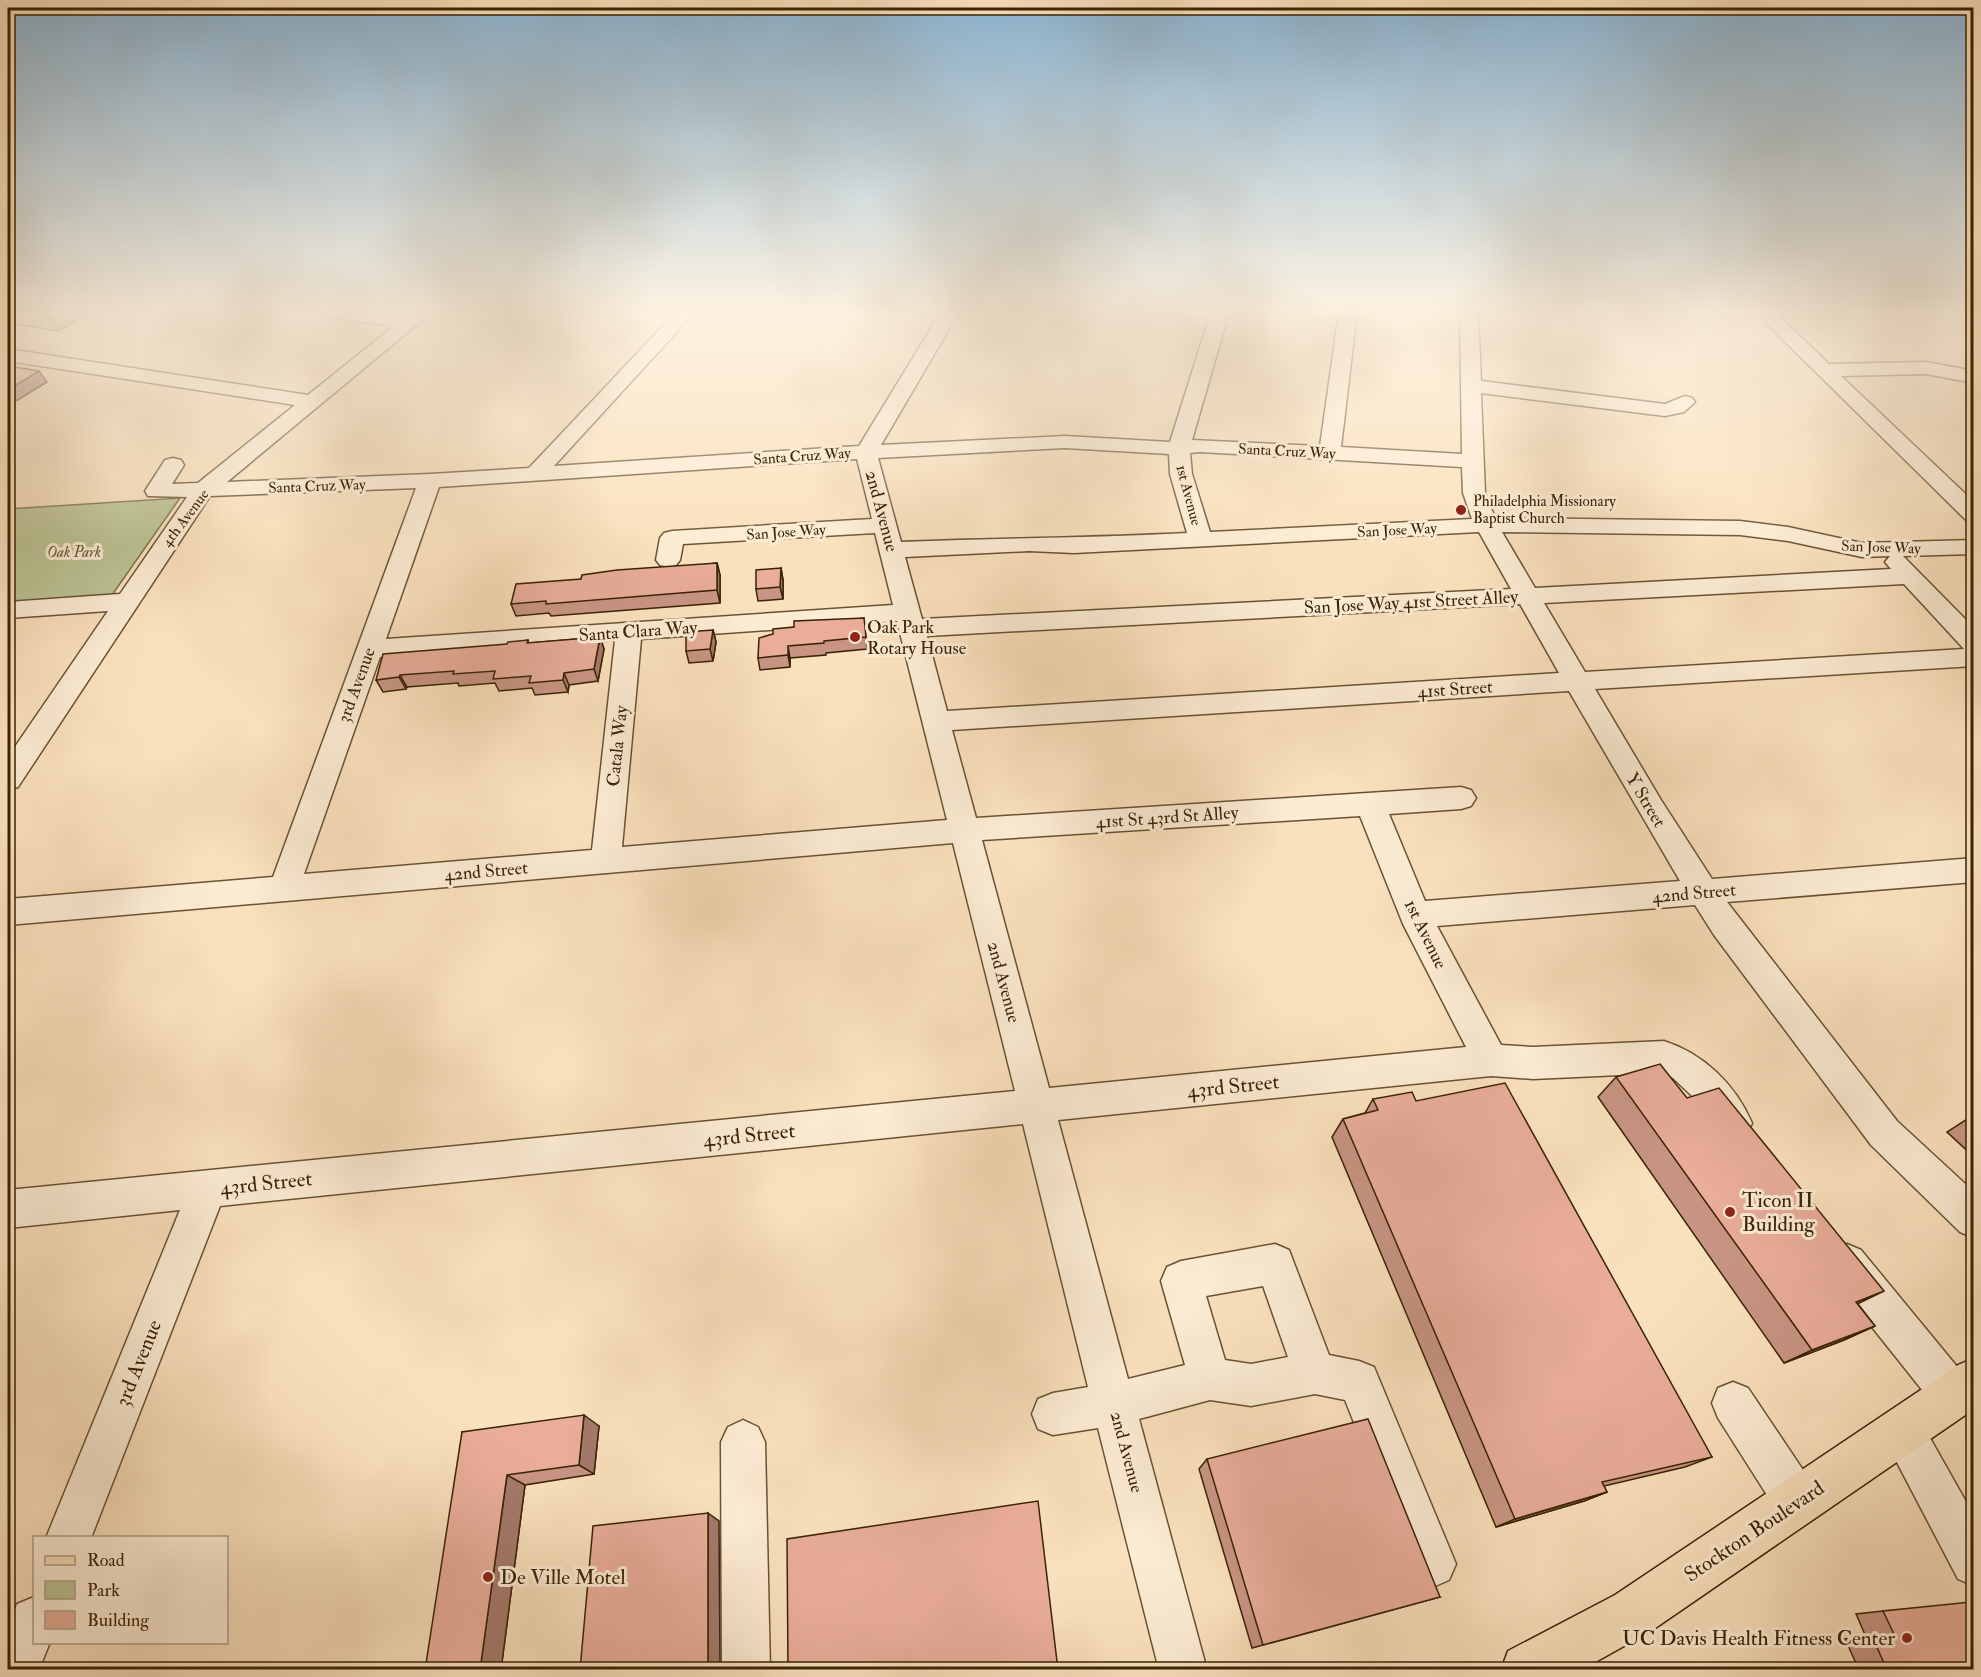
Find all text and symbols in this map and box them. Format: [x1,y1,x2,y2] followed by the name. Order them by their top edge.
[1238,439,1337,464] street label: Santa Cruz Way
[753,444,852,469] street label: Santa Cruz Way
[1171,463,1206,528] street label: 1st Avenue
[860,468,904,555] street label: 2nd Avenue
[268,475,366,498] street label: Santa Cruz Way
[158,486,213,551] street label: 4th Avenue
[1473,492,1616,529] place label: Philadelphia Missionary Baptist Church
[1454,503,1468,517] marker: Philadelphia Missionary Baptist Church
[1357,519,1438,543] street label: San Jose Way
[746,520,827,546] street label: San Jose Way
[1841,537,1921,559] street label: San Jose Way
[47,543,101,562] park label: Oak Park
[1303,585,1520,620] street label: San Jose Way 41st Street Alley
[578,616,699,647] street label: Santa Clara Way
[867,616,967,660] place label: Oak Park Rotary House
[848,630,862,644] marker: Oak Park Rotary House
[332,644,381,726] street label: 3rd Avenue
[1417,675,1494,704] street label: 41st Street
[602,703,633,788] street label: Catala Way
[1620,769,1671,832] street label: Y Street
[1095,801,1240,834] street label: 41st St 43rd St Alley
[443,856,529,887] street label: 42nd Street
[1651,878,1737,909] street label: 42nd Street
[1399,896,1452,973] street label: 1st Avenue
[982,939,1026,1026] street label: 2nd Avenue
[1186,1068,1281,1105] street label: 43rd Street
[702,1117,797,1154] street label: 43rd Street
[219,1165,314,1202] street label: 43rd Street
[1742,1187,1815,1238] place label: Ticon II Building
[1723,1205,1737,1219] marker: Ticon II Building
[109,1316,168,1411] street label: 3rd Avenue
[1105,1409,1149,1496] street label: 2nd Avenue
[1679,1474,1830,1588] street label: Stockton Boulevard
[33,1536,228,1644] legend
[87,1549,125,1572] text: Road
[500,1564,626,1591] place label: De Ville Motel
[481,1570,495,1584] marker: De Ville Motel
[87,1579,120,1602] text: Park
[87,1609,150,1632] text: Building
[1622,1625,1895,1652] place label: UC Davis Health Fitness Center
[1900,1631,1914,1645] marker: UC Davis Health Fitness Center

